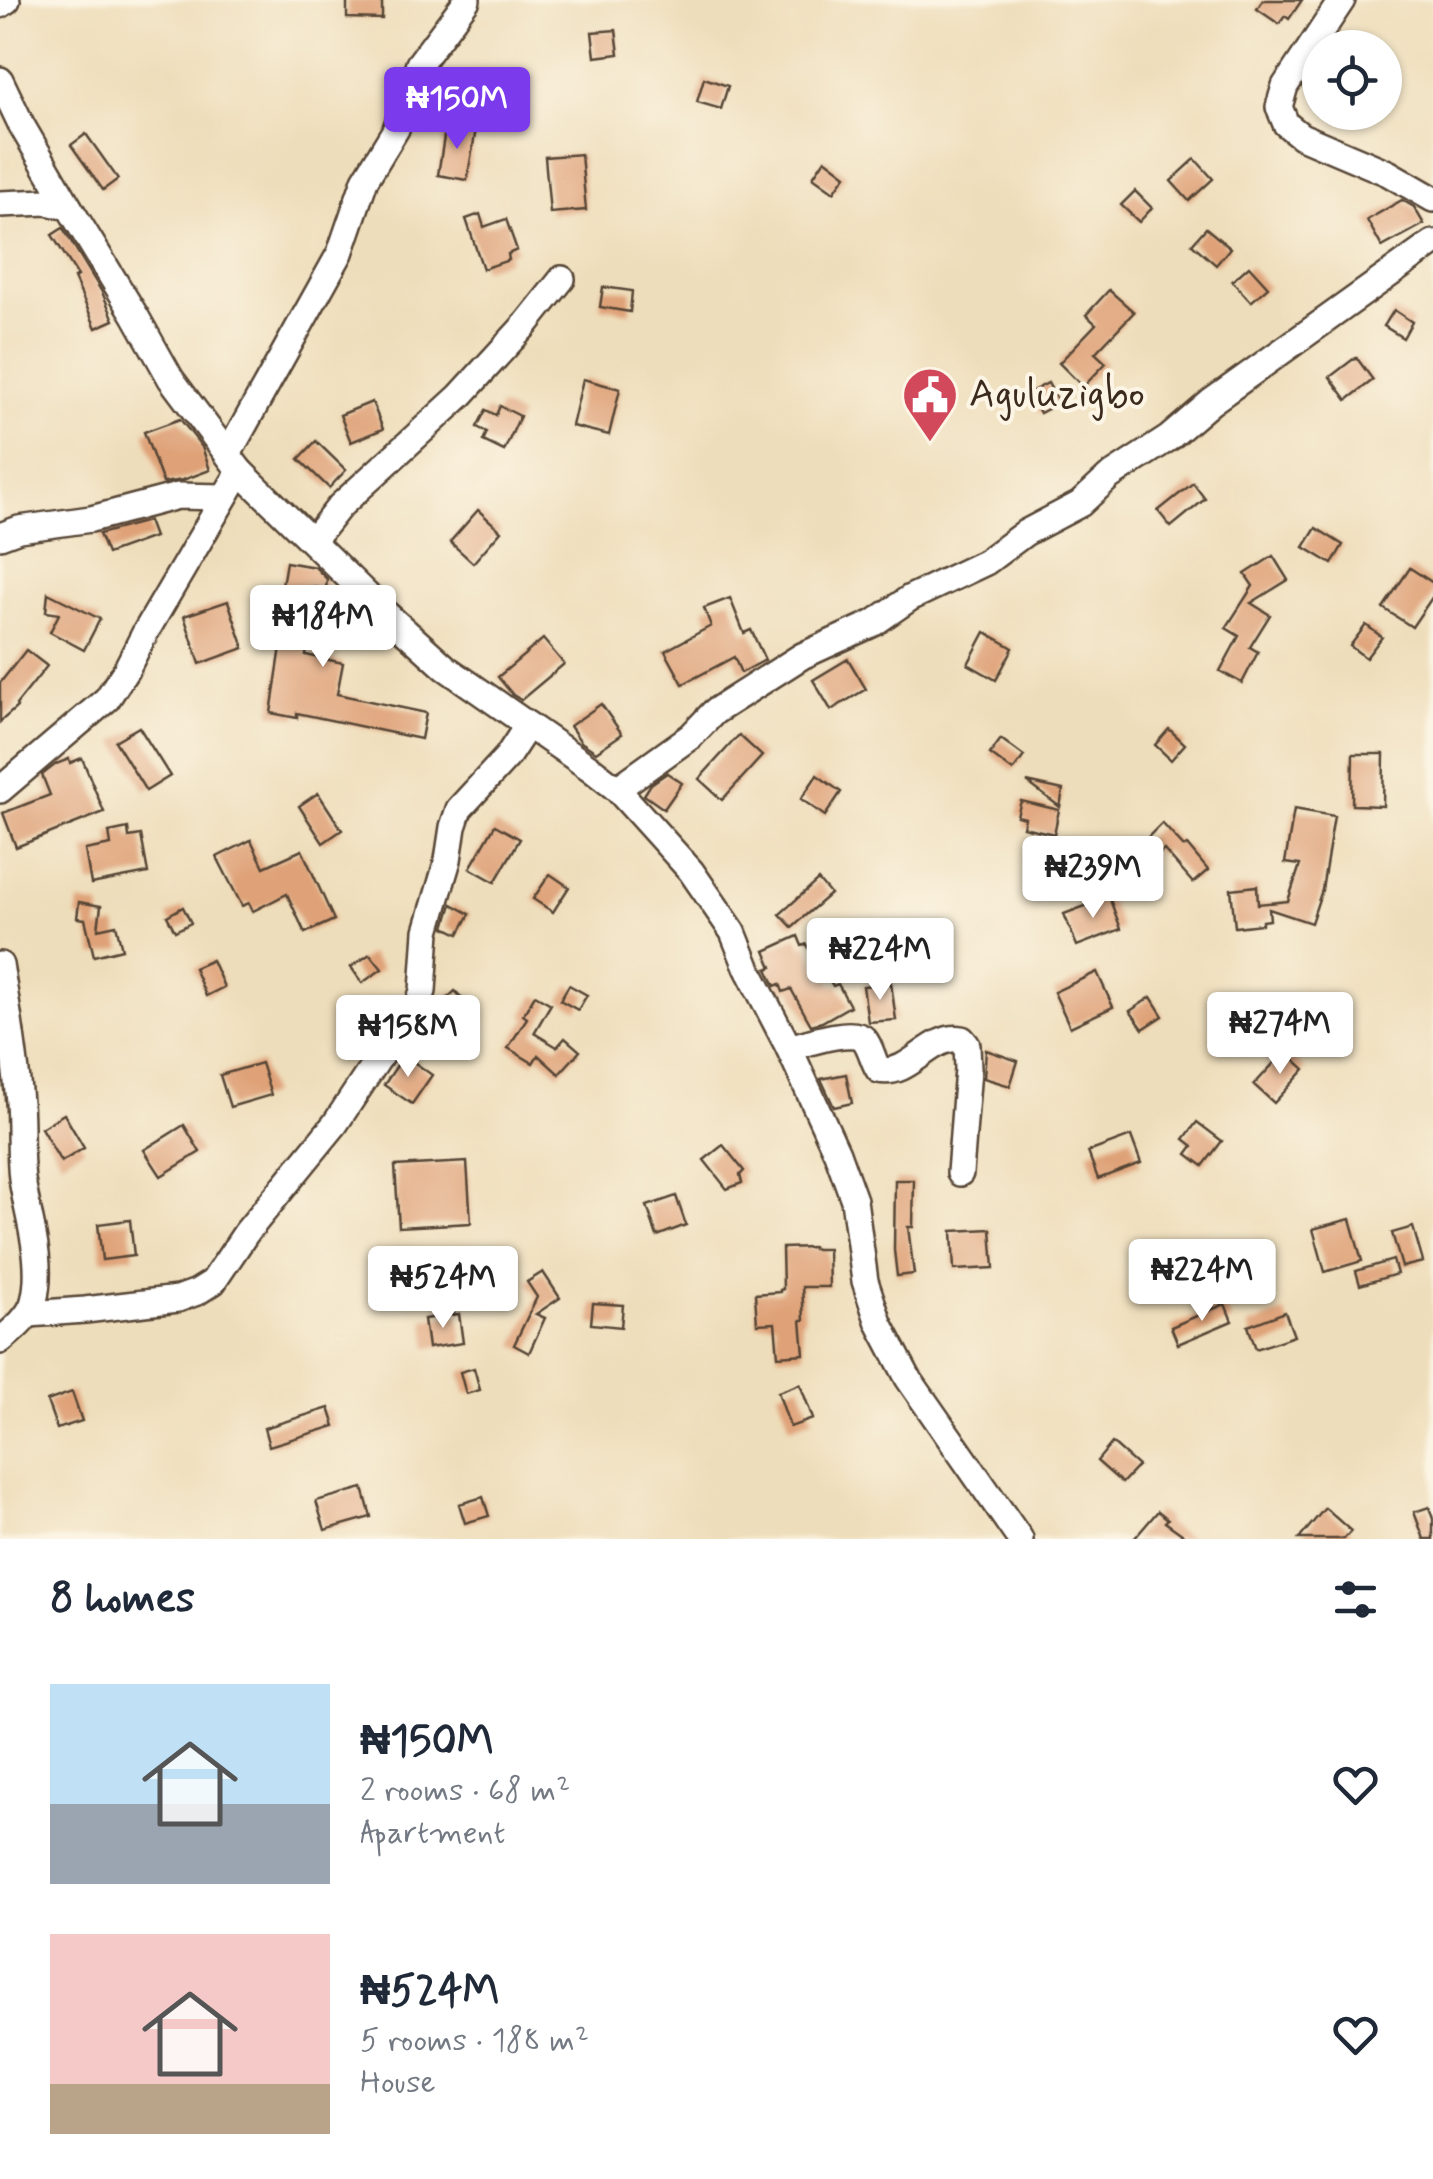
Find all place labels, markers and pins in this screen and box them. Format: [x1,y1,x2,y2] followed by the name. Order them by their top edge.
[387,67,527,152] pin: ₦150M
[900,365,960,444] public building icon: Aguluzigbo
[969,369,1145,421] place label: Aguluzigbo
[253,585,393,670] pin: ₦184M
[1023,836,1163,921] pin: ₦239M
[810,918,950,1003] pin: ₦224M
[1210,992,1350,1077] pin: ₦274M
[338,995,478,1080] pin: ₦158M
[1132,1239,1272,1324] pin: ₦224M
[373,1246,513,1331] pin: ₦524M

